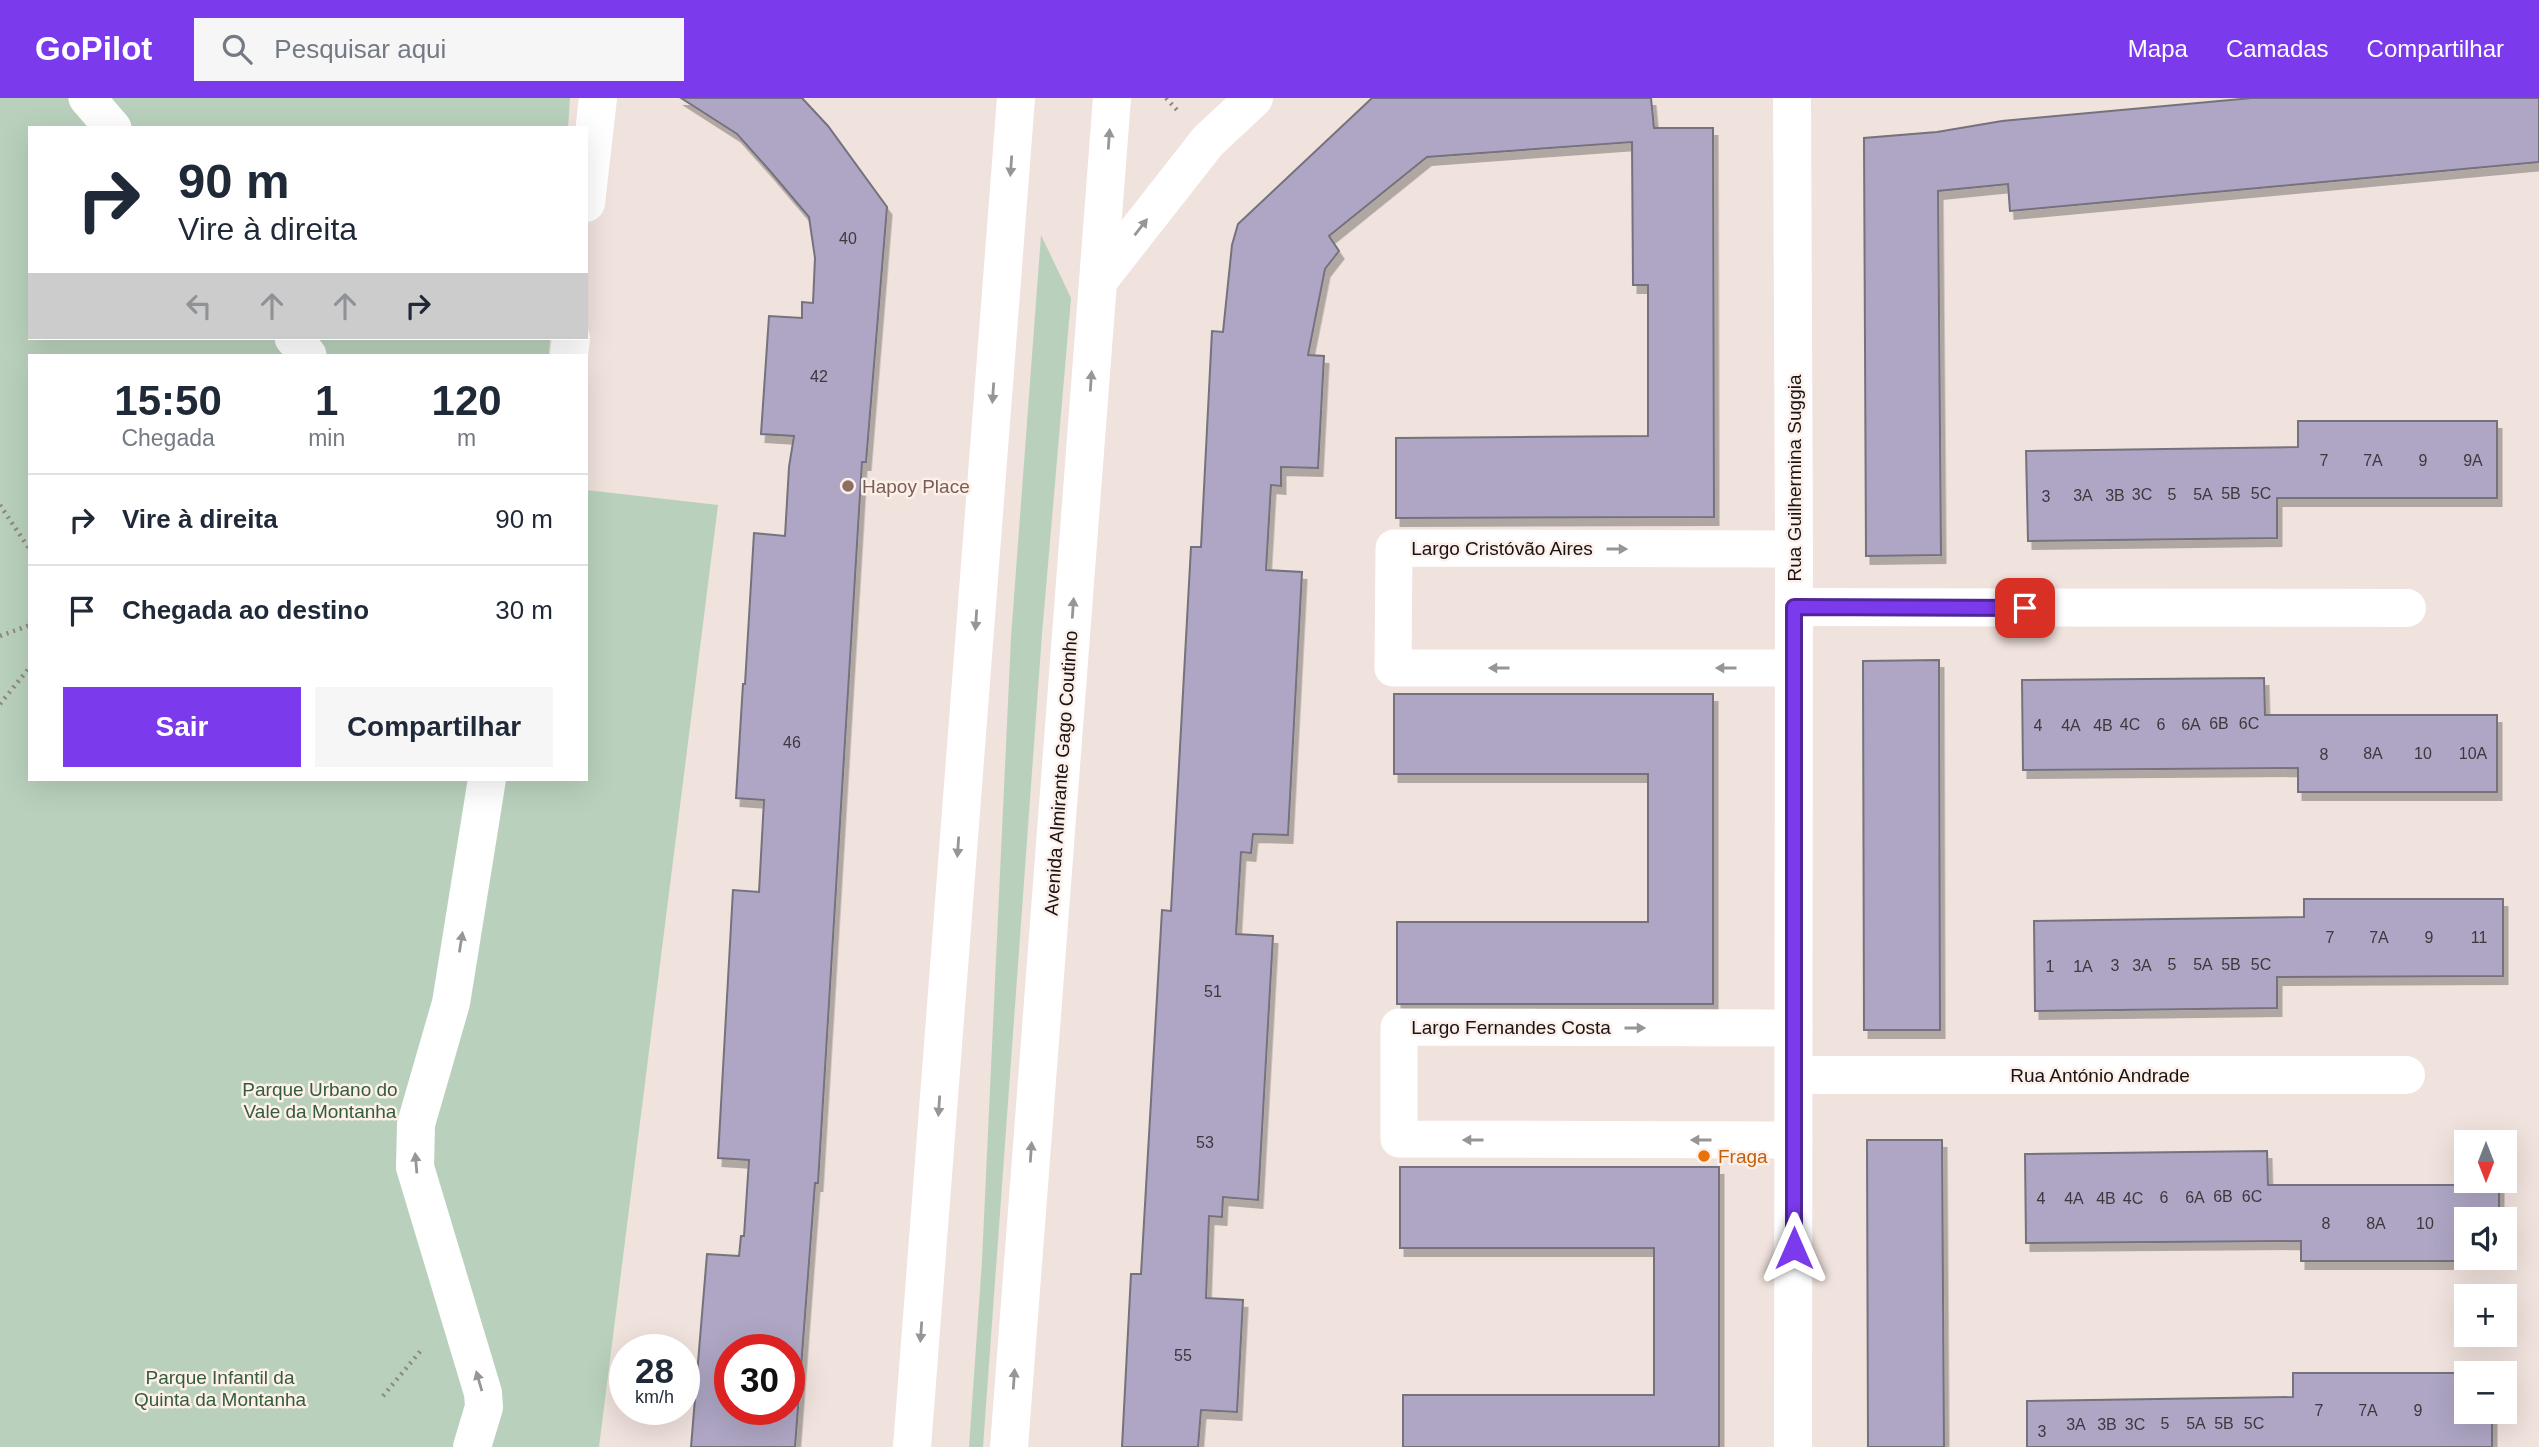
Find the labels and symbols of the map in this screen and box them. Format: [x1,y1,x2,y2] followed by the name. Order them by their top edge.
[1104,128,1115,150] one-way arrow
[1005,155,1016,177] one-way arrow
[1133,218,1148,236] one-way arrow
[839,230,857,247] house number: 40
[810,368,828,385] house number: 42
[1086,370,1097,392] one-way arrow
[1784,374,1805,582] street label: Rua Guilhermina Suggia
[987,382,998,404] one-way arrow
[2320,452,2329,469] house number: 7
[2363,452,2383,469] house number: 7A
[2419,452,2428,469] house number: 9
[2463,452,2483,469] house number: 9A
[862,476,970,497] place label: Hapoy Place
[840,478,856,494] marker: Hapoy Place
[2221,485,2241,502] house number: 5B
[2251,485,2271,502] house number: 5C
[2132,486,2152,503] house number: 3C
[2168,486,2177,503] house number: 5
[2193,486,2213,503] house number: 5A
[2073,487,2093,504] house number: 3A
[2105,487,2125,504] house number: 3B
[2042,488,2051,505] house number: 3
[1411,538,1593,559] street label: Largo Cristóvão Aires
[1606,543,1628,555] one-way arrow
[1995,578,2055,638] pin
[1068,597,1079,619] one-way arrow
[970,609,981,631] one-way arrow
[1041,630,1081,916] street label: Avenida Almirante Gago Coutinho
[1487,662,1509,674] one-way arrow
[1715,662,1737,674] one-way arrow
[2209,715,2229,732] house number: 6B
[2239,715,2259,732] house number: 6C
[2120,716,2140,733] house number: 4C
[2157,716,2166,733] house number: 6
[2181,716,2201,733] house number: 6A
[2034,717,2043,734] house number: 4
[2061,717,2081,734] house number: 4A
[2093,717,2113,734] house number: 4B
[783,734,801,751] house number: 46
[2363,745,2383,762] house number: 8A
[2414,745,2432,762] house number: 10
[2459,745,2488,762] house number: 10A
[2320,746,2329,763] house number: 8
[953,836,964,858] one-way arrow
[2326,929,2335,946] house number: 7
[2369,929,2389,946] house number: 7A
[2425,929,2434,946] house number: 9
[2471,929,2487,946] house number: 11
[456,930,467,952] one-way arrow
[2168,956,2177,973] house number: 5
[2193,956,2213,973] house number: 5A
[2221,956,2241,973] house number: 5B
[2251,956,2271,973] house number: 5C
[2111,957,2120,974] house number: 3
[2132,957,2152,974] house number: 3A
[2046,958,2055,975] house number: 1
[2073,958,2093,975] house number: 1A
[1204,983,1222,1000] house number: 51
[1411,1017,1611,1038] street label: Largo Fernandes Costa
[1625,1022,1647,1034] one-way arrow
[2010,1065,2190,1086] street label: Rua António Andrade
[242,1079,398,1122] park label: Parque Urbano do Vale da Montanha
[933,1095,944,1117] one-way arrow
[2454,1130,2516,1194] north arrow
[1196,1134,1214,1151] house number: 53
[1462,1134,1484,1146] one-way arrow
[1690,1134,1712,1146] one-way arrow
[1026,1141,1037,1163] one-way arrow
[1718,1146,1768,1167] place label: Fraga
[1696,1148,1712,1164] marker: Fraga
[410,1152,421,1174] one-way arrow
[2213,1188,2233,1205] house number: 6B
[2242,1188,2262,1205] house number: 6C
[2160,1189,2169,1206] house number: 6
[2185,1189,2205,1206] house number: 6A
[2037,1190,2046,1207] house number: 4
[2064,1190,2084,1207] house number: 4A
[2096,1190,2116,1207] house number: 4B
[2123,1190,2143,1207] house number: 4C
[1757,1211,1831,1285] position arrow
[2322,1215,2331,1232] house number: 8
[2366,1215,2386,1232] house number: 8A
[2416,1215,2434,1232] house number: 10
[915,1322,926,1344] one-way arrow
[714,1334,805,1425] speed limit sign: 30
[1174,1347,1192,1364] house number: 55
[134,1367,307,1410] park label: Parque Infantil da Quinta da Montanha
[1009,1368,1020,1390] one-way arrow
[474,1370,484,1391] one-way arrow
[2315,1402,2324,1419] house number: 7
[2358,1402,2378,1419] house number: 7A
[2414,1402,2423,1419] house number: 9
[2161,1415,2170,1432] house number: 5
[2186,1415,2206,1432] house number: 5A
[2214,1415,2234,1432] house number: 5B
[2244,1415,2264,1432] house number: 5C
[2066,1416,2086,1433] house number: 3A
[2097,1416,2117,1433] house number: 3B
[2125,1416,2145,1433] house number: 3C
[2038,1423,2047,1440] house number: 3

